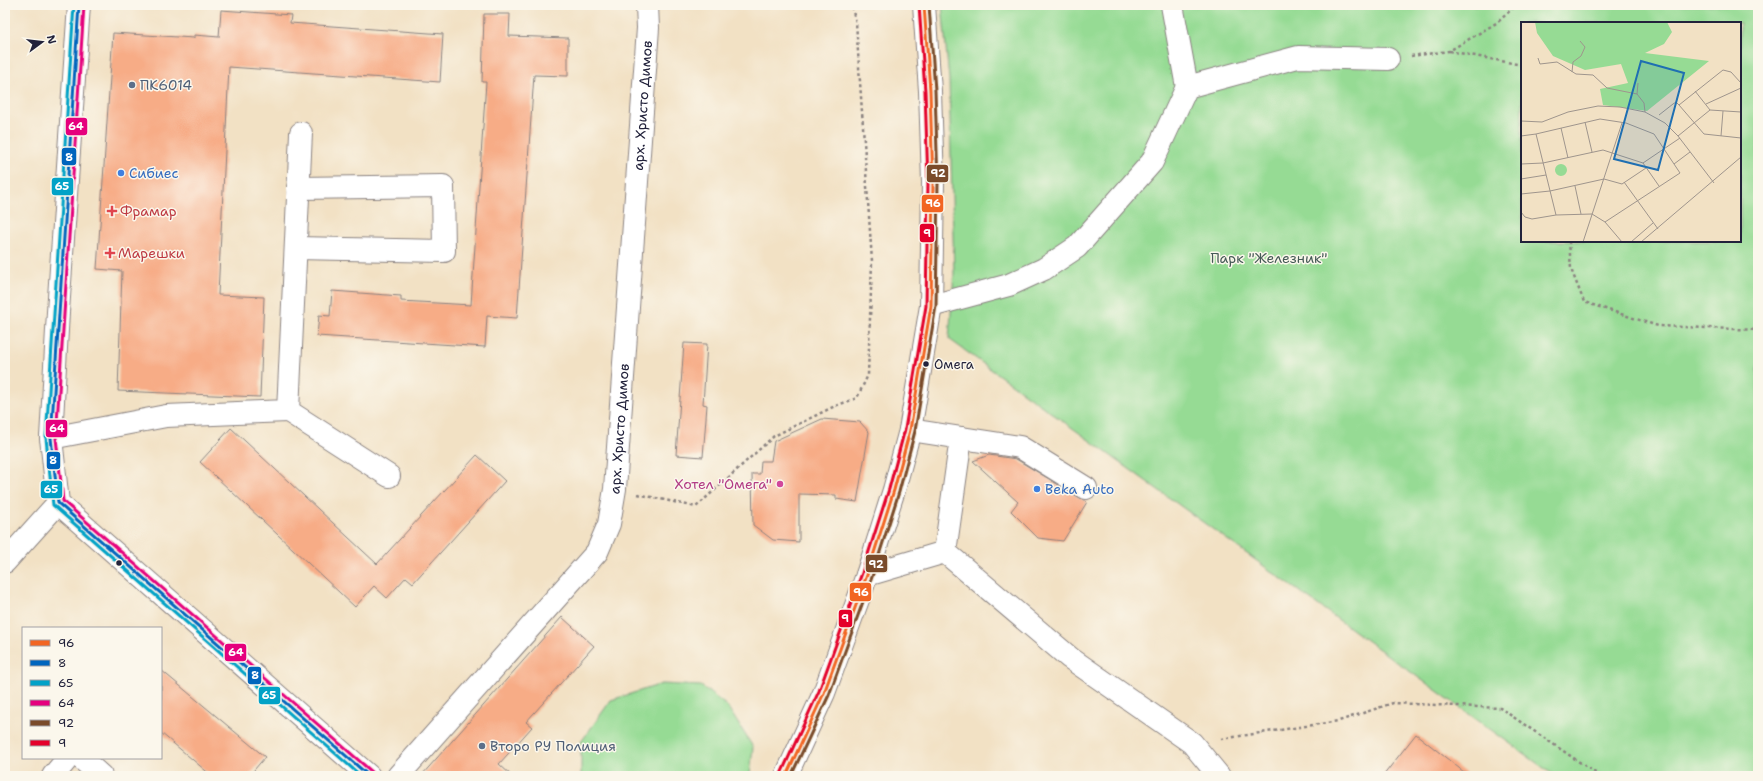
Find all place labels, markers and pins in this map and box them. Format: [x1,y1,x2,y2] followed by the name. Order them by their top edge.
[140,76,192,94] place label: ПК6014
[127,80,137,90] marker: ПК6014
[129,164,179,182] place label: Сибиес
[116,168,126,178] marker: Сибиес
[120,202,177,220] place label: Фрамар
[107,206,117,216] marker: Фрамар
[118,244,185,262] place label: Марешки
[105,248,115,258] marker: Марешки
[934,356,974,373] place label: Омега
[921,359,931,369] marker: Омега
[675,475,772,493] place label: Хотел "Омега"
[775,479,785,489] marker: Хотел "Омега"
[1045,480,1114,498] place label: Beka Auto
[1032,484,1042,494] marker: Beka Auto
[114,558,124,568] unlabelled marker
[490,737,616,755] place label: Второ РУ Полиция
[477,741,487,751] marker: Второ РУ Полиция

